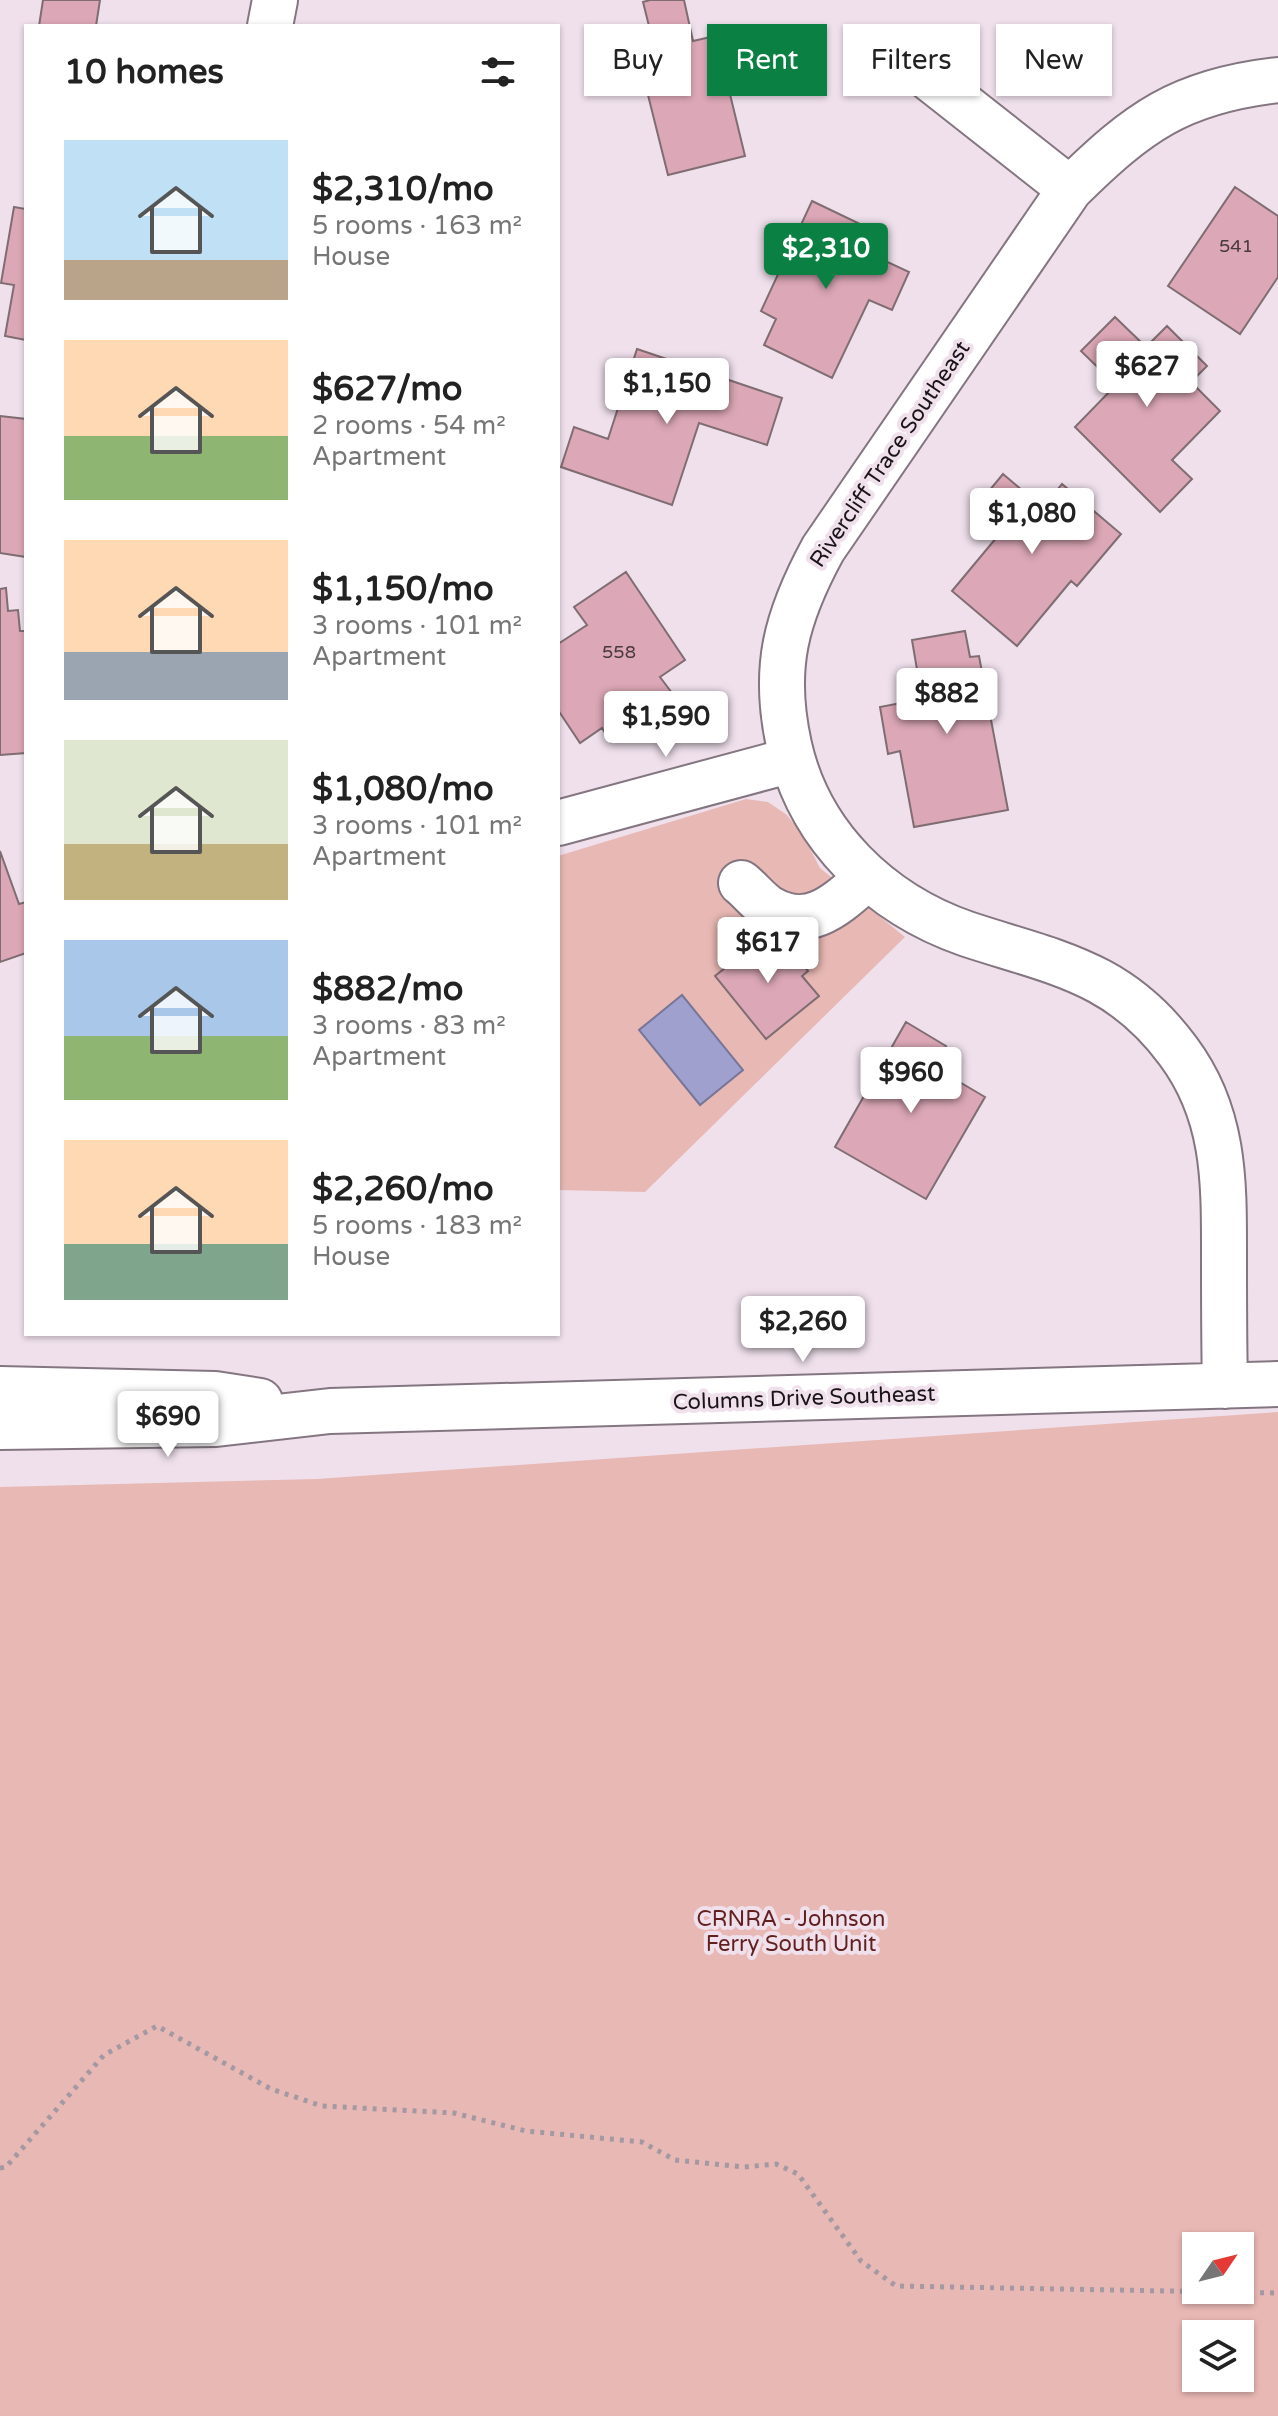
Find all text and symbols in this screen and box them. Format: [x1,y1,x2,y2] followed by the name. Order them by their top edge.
[584,24,691,96] chip: Buy
[707,24,827,96] chip: Rent
[843,24,980,96] chip: Filters
[996,24,1112,96] chip: New
[476,50,520,94] icon: filters
[64,52,224,93] text: 10 homes
[312,169,494,210] text: $2,310/mo
[128,172,224,268] icon: home
[312,210,522,241] text: 5 rooms · 163 m²
[761,223,891,291] pin: $2,310
[782,233,870,264] text: $2,310
[1219,235,1253,257] house number: 541
[312,241,390,272] text: House
[805,336,975,572] street label: Rivercliff Trace Southeast
[1100,341,1194,409] pin: $627
[1114,351,1180,382] text: $627
[602,358,732,426] pin: $1,150
[623,368,711,399] text: $1,150
[312,369,462,410] text: $627/mo
[128,372,224,468] icon: home
[312,410,506,441] text: 2 rooms · 54 m²
[312,441,446,472] text: Apartment
[967,488,1097,556] pin: $1,080
[988,498,1076,529] text: $1,080
[312,569,494,610] text: $1,150/mo
[128,572,224,668] icon: home
[312,610,522,641] text: 3 rooms · 101 m²
[312,641,446,672] text: Apartment
[602,641,636,663] house number: 558
[900,668,994,736] pin: $882
[914,678,980,709] text: $882
[601,691,731,759] pin: $1,590
[622,701,710,732] text: $1,590
[312,769,494,810] text: $1,080/mo
[128,772,224,868] icon: home
[312,810,522,841] text: 3 rooms · 101 m²
[312,841,446,872] text: Apartment
[721,917,815,985] pin: $617
[735,927,801,958] text: $617
[312,969,463,1010] text: $882/mo
[128,972,224,1068] icon: home
[312,1010,506,1041] text: 3 rooms · 83 m²
[312,1041,446,1072] text: Apartment
[864,1047,958,1115] pin: $960
[878,1057,944,1088] text: $960
[312,1169,494,1210] text: $2,260/mo
[128,1172,224,1268] icon: home
[312,1210,522,1241] text: 5 rooms · 183 m²
[312,1241,390,1272] text: House
[738,1296,868,1364] pin: $2,260
[759,1306,847,1337] text: $2,260
[672,1380,936,1416] street label: Columns Drive Southeast
[121,1391,215,1459] pin: $690
[135,1401,201,1432] text: $690
[697,1906,885,1957] park label: CRNRA - Johnson Ferry South Unit
[1182,2232,1254,2304] north arrow
[1182,2232,1254,2392] map controls
[1182,2320,1254,2392] button: layers

